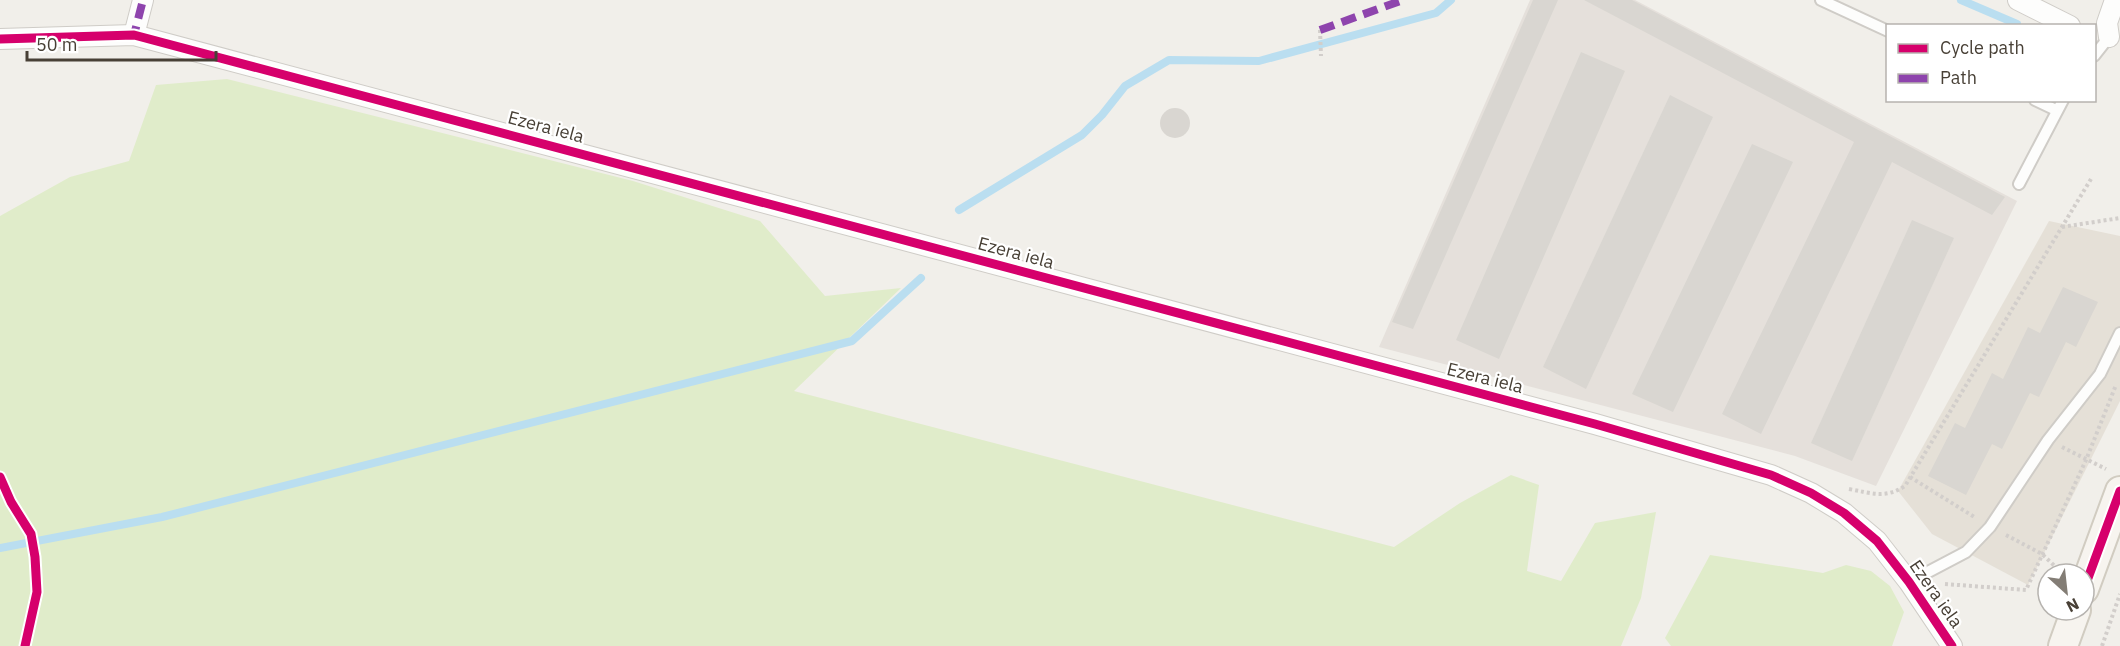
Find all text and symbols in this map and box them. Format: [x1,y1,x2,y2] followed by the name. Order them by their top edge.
[27,24,216,62] scale bar
[1886,24,2096,102] legend
[36,33,78,56] text: 50 m
[1940,36,2025,59] text: Cycle path
[1940,66,1977,89] text: Path
[506,105,587,148] street label: Ezera iela
[976,231,1057,274] street label: Ezera iela
[1445,357,1526,398] street label: Ezera iela
[1905,555,1968,633] street label: Ezera iela
[2036,562,2096,622] north arrow
[2063,594,2083,617] text: N

